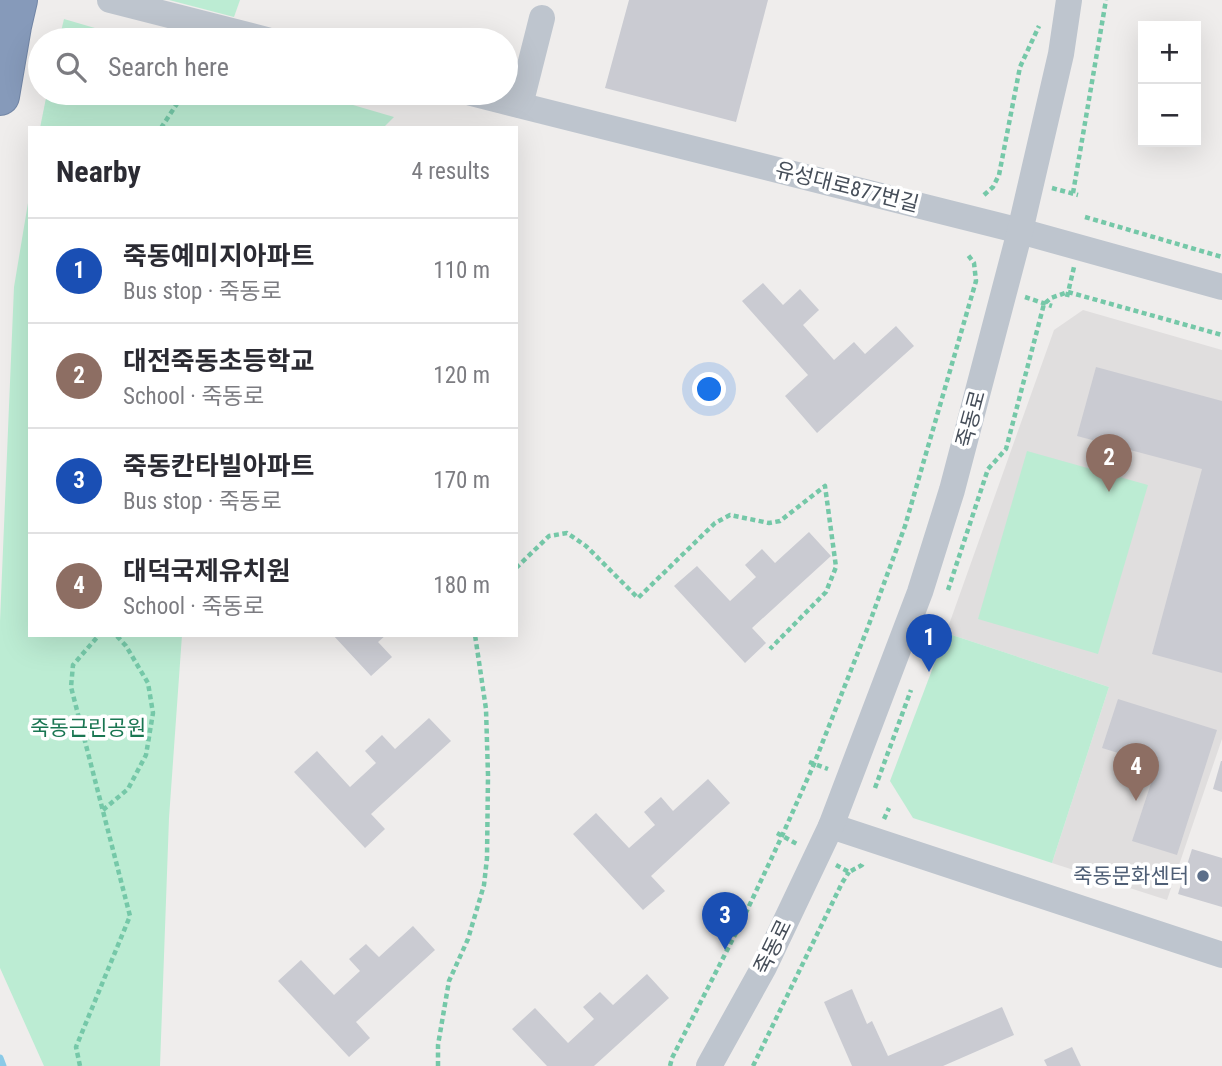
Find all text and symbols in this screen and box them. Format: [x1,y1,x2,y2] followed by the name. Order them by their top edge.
[1138,21,1201,147] map controls
[1138,21,1201,84] button: +
[28,28,518,105] search box
[52,48,90,86] icon: search
[108,52,229,82] text: Search here
[1138,84,1201,147] button: −
[56,154,141,189] text: Nearby
[412,158,490,185] text: 4 results
[773,158,921,216] street label: 유성대로877번길
[123,241,314,271] text: 죽동예미지아파트
[73,257,85,284] text: 1
[433,257,490,284] text: 110 m
[123,278,282,305] text: Bus stop · 죽동로
[123,346,314,376] text: 대전죽동초등학교
[73,362,85,389] text: 2
[433,362,490,389] text: 120 m
[692,372,726,406] your location
[123,383,265,410] text: School · 죽동로
[952,388,990,450] street label: 죽동로
[1086,434,1132,492] pin: 2
[123,451,314,481] text: 죽동칸타빌아파트
[73,467,85,494] text: 3
[433,467,490,494] text: 170 m
[123,488,282,515] text: Bus stop · 죽동로
[123,556,290,586] text: 대덕국제유치원
[73,572,85,599] text: 4
[433,572,490,599] text: 180 m
[123,593,265,620] text: School · 죽동로
[906,614,952,672] pin: 1
[30,716,146,740] park label: 죽동근린공원
[1113,743,1159,801] pin: 4
[1073,864,1189,888] place label: 죽동문화센터
[1195,868,1211,884] marker: 죽동문화센터
[702,892,748,950] pin: 3
[750,916,796,978] street label: 죽동로

